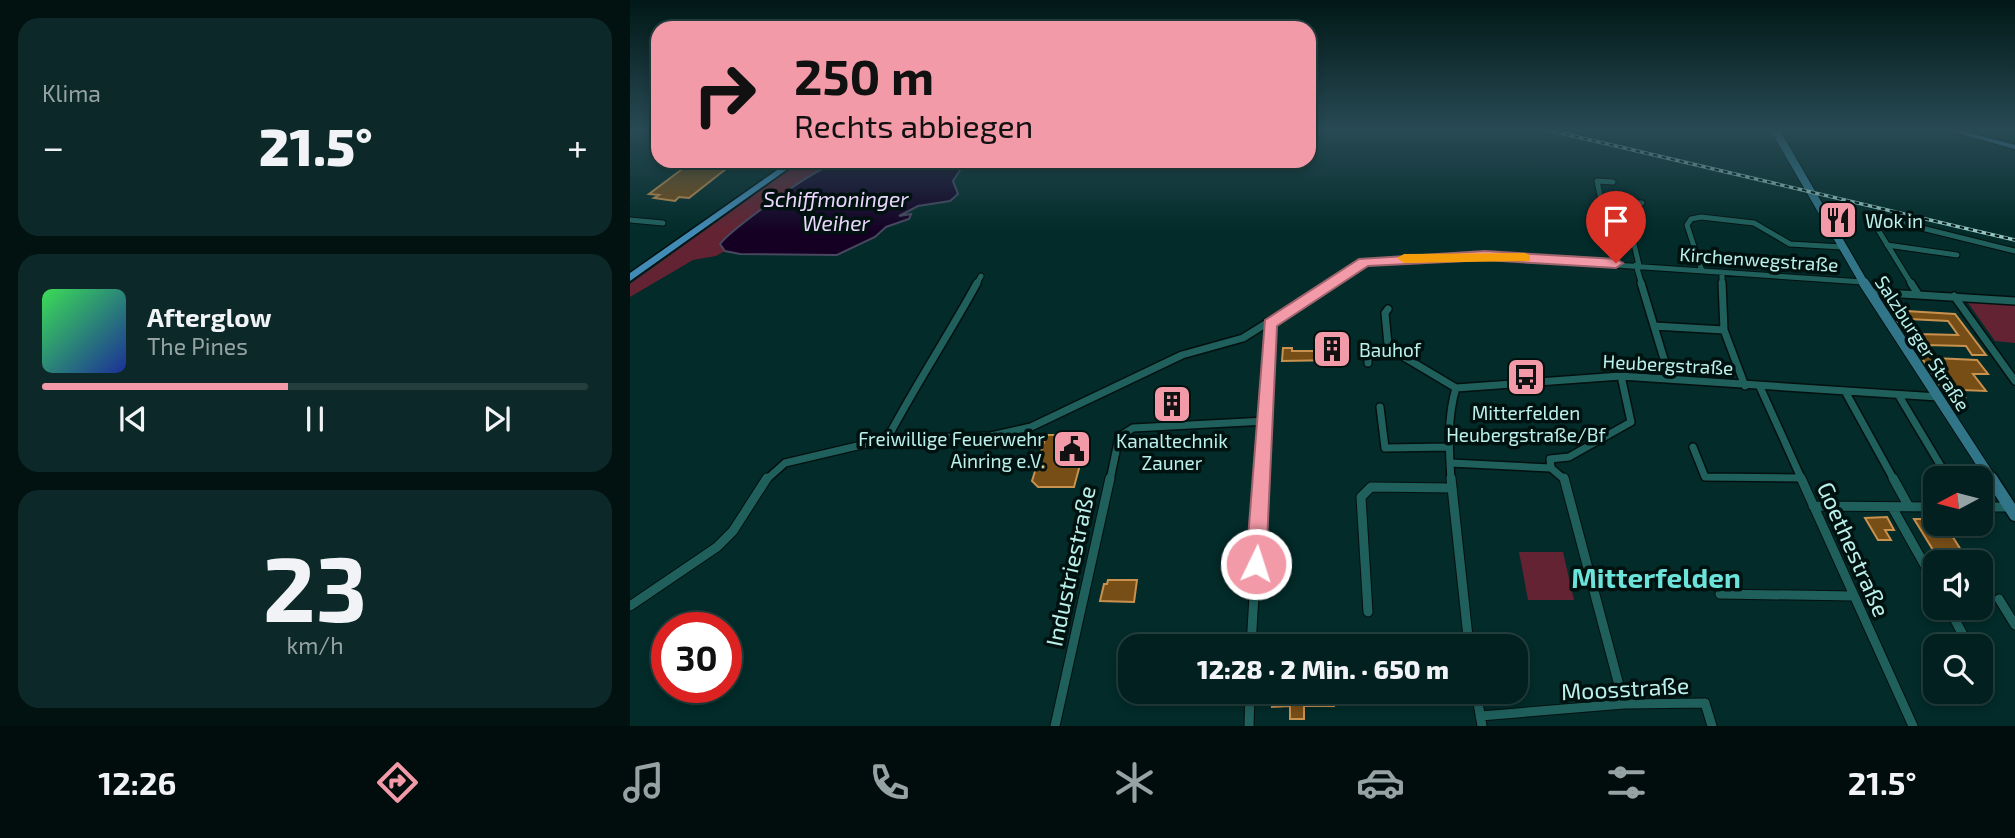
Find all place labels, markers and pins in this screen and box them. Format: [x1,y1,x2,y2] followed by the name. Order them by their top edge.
[1586,191,1646,263] pin
[1817,199,1859,241] restaurant icon: Wok in
[1865,209,1923,232] place label: Wok in
[1311,328,1353,370] building icon: Bauhof
[1359,338,1422,361] place label: Bauhof
[1505,356,1547,398] bus stop icon: Mitterfelden Heubergstraße/Bf
[1151,383,1193,425] building icon: Kanaltechnik Zauner
[1446,401,1607,446] place label: Mitterfelden Heubergstraße/Bf
[858,427,1045,472] place label: Freiwillige Feuerwehr Ainring e.V.
[1051,428,1093,470] public building icon: Freiwillige Feuerwehr Ainring e.V.
[1116,429,1228,474] place label: Kanaltechnik Zauner

